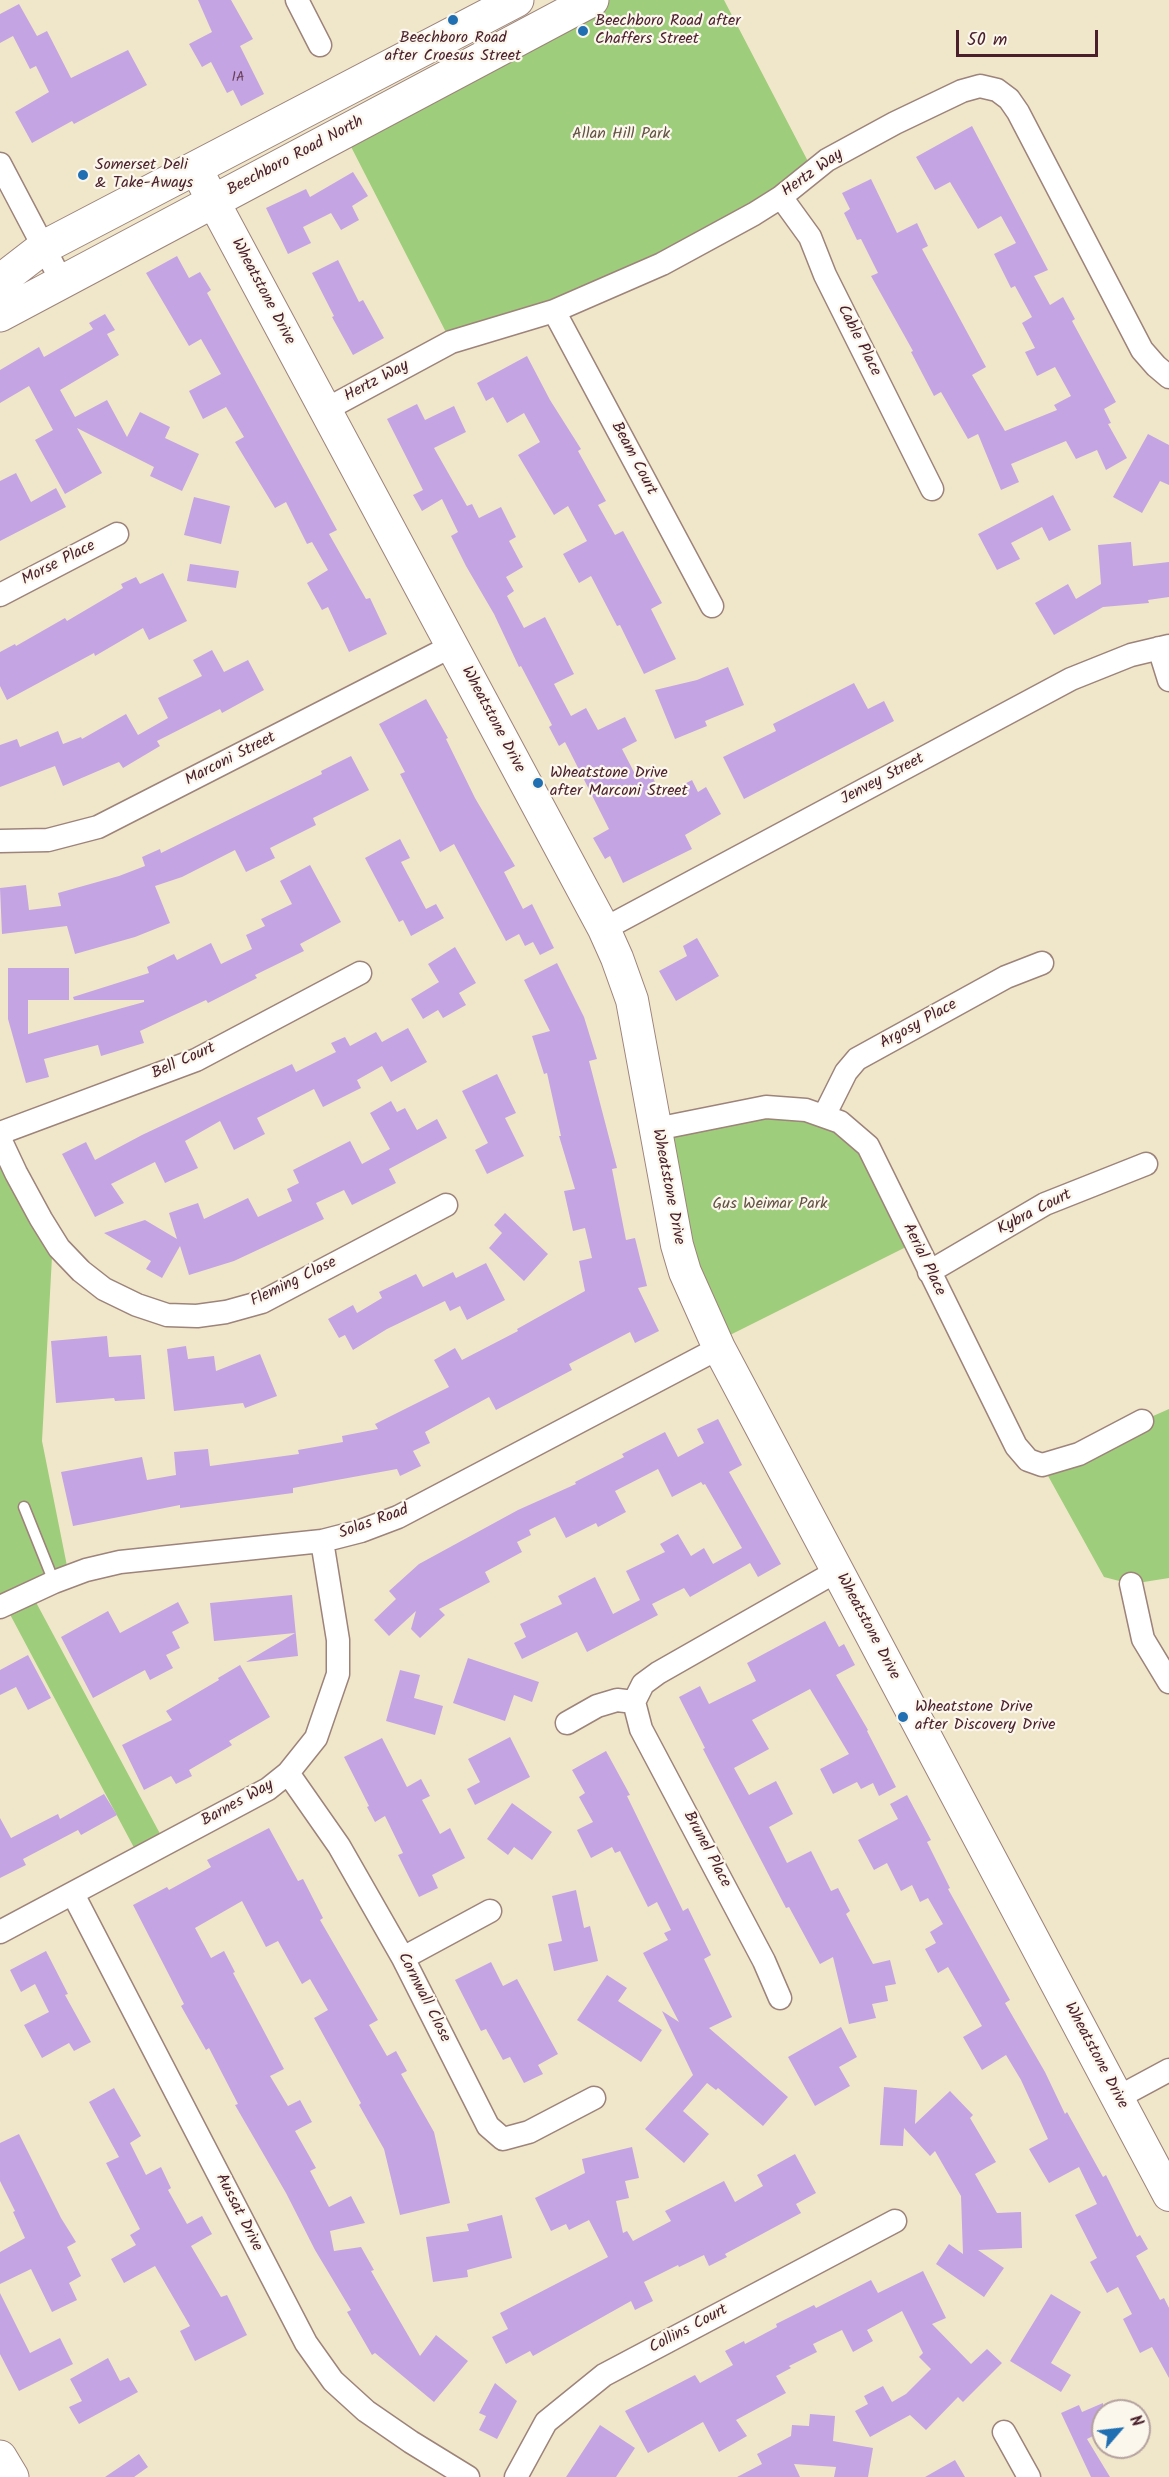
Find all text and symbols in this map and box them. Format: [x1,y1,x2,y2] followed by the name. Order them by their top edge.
[595,12,741,50] place label: Beechboro Road after Chaffers Street
[446,13,460,27] marker: Beechboro Road after Croesus Street
[959,18,1102,56] scale bar
[576,24,590,38] marker: Beechboro Road after Chaffers Street
[967,26,1007,55] text: 50 m
[385,29,521,67] place label: Beechboro Road after Croesus Street
[232,71,244,87] house number: 1A
[225,113,367,201] street label: Beechboro Road North
[572,125,670,145] park label: Allan Hill Park
[779,146,847,202] street label: Hertz Way
[95,156,193,194] place label: Somerset Deli & Take-Aways
[76,168,90,182] marker: Somerset Deli & Take-Aways
[226,236,298,348] street label: Wheatstone Drive
[832,302,884,380] street label: Cable Place
[341,357,413,407] street label: Hertz Way
[606,419,660,499] street label: Beam Court
[19,537,99,591] street label: Morse Place
[456,664,528,776] street label: Wheatstone Drive
[182,729,280,791] street label: Marconi Street
[838,750,928,810] street label: Jenvey Street
[550,764,688,802] place label: Wheatstone Drive after Marconi Street
[531,776,545,790] marker: Wheatstone Drive after Marconi Street
[877,996,961,1054] street label: Argosy Place
[149,1039,219,1085] street label: Bell Court
[646,1127,688,1247] street label: Wheatstone Drive
[995,1186,1075,1240] street label: Kybra Court
[712,1195,828,1215] park label: Gus Weimar Park
[897,1221,949,1299] street label: Aerial Place
[248,1254,340,1312] street label: Fleming Close
[337,1502,411,1544] street label: Solas Road
[831,1571,903,1683] street label: Wheatstone Drive
[915,1698,1055,1736] place label: Wheatstone Drive after Discovery Drive
[896,1710,910,1724] marker: Wheatstone Drive after Discovery Drive
[199,1776,277,1832] street label: Barnes Way
[678,1809,734,1891] street label: Brunel Place
[392,1950,454,2046] street label: Cornwall Close
[1059,2000,1131,2112] street label: Wheatstone Drive
[210,2171,266,2255] street label: Aussat Drive
[646,2301,732,2359] street label: Collins Court
[1091,2399,1151,2459] north arrow
[1122,2411,1149,2432] text: N

